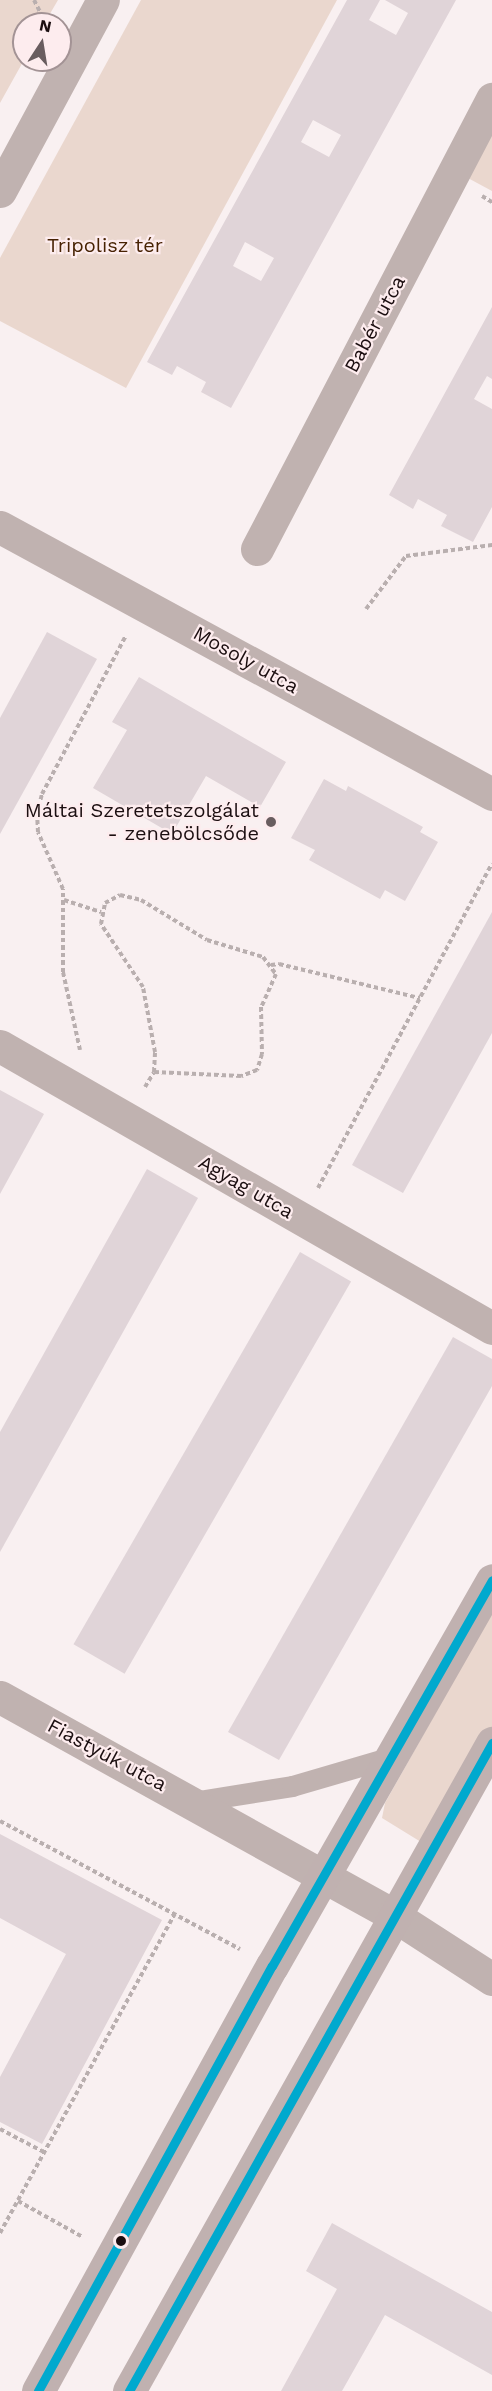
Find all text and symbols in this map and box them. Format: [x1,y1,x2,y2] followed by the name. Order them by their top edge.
[12,12,72,72] north arrow
[38,15,53,36] text: N
[47,233,163,257] park label: Tripolisz tér
[339,271,411,377] street label: Babér utca
[189,621,303,699] street label: Mosoly utca
[25,798,259,845] place label: Máltai Szeretetszolgálat - zenebölcsőde
[264,815,278,829] marker: Máltai Szeretetszolgálat - zenebölcsőde
[194,1150,298,1224] street label: Agyag utca
[43,1713,171,1797] street label: Fiastyúk utca
[115,2235,127,2247] unlabelled marker

